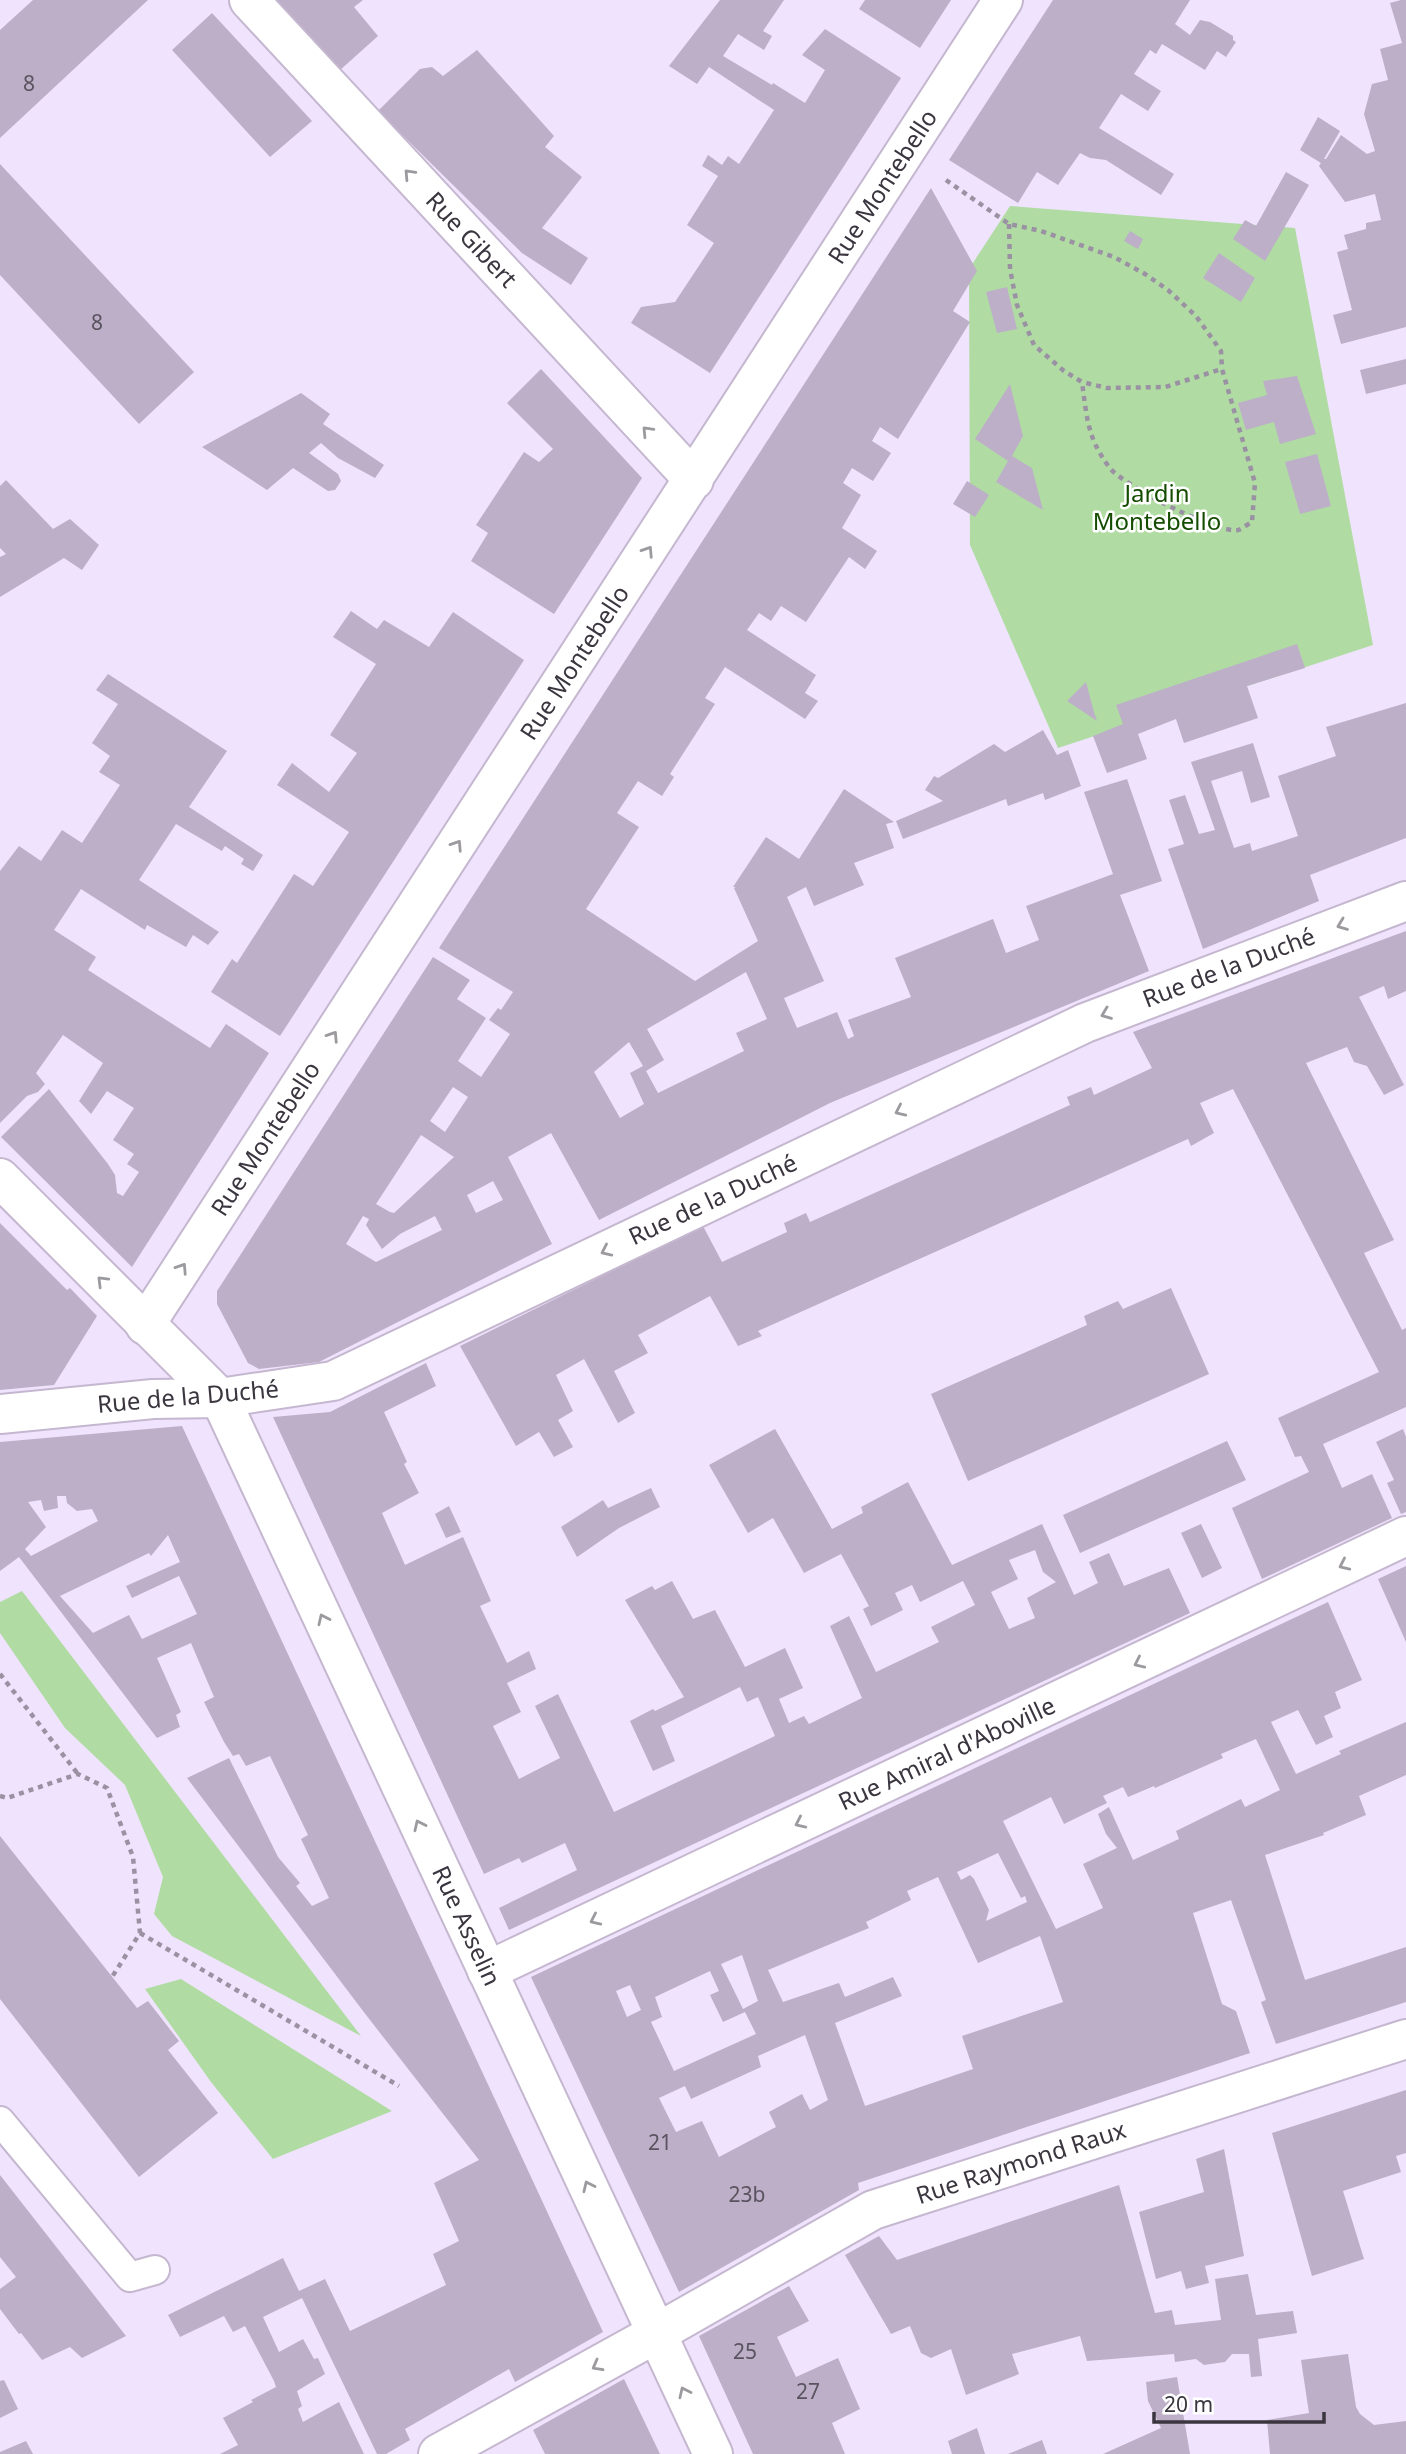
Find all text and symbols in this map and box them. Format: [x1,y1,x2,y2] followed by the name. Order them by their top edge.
[23,69,35,97] house number: 8
[819,103,944,270] street label: Rue Montebello
[405,169,418,182] one-way arrow
[419,184,525,294] street label: Rue Gibert
[91,308,103,336] house number: 8
[643,426,655,439] one-way arrow
[1093,476,1221,537] park label: Jardin Montebello
[639,546,652,559] one-way arrow
[511,579,636,746] street label: Rue Montebello
[449,840,461,853] one-way arrow
[1337,917,1349,931] one-way arrow
[1137,919,1319,1015] street label: Rue de la Duché
[1101,1006,1113,1020] one-way arrow
[325,1031,337,1044] one-way arrow
[202,1055,327,1222] street label: Rue Montebello
[895,1102,907,1116] one-way arrow
[623,1145,802,1252] street label: Rue de la Duché
[601,1242,614,1256] one-way arrow
[174,1262,187,1275] one-way arrow
[98,1277,111,1290] one-way arrow
[96,1371,280,1420] street label: Rue de la Duché
[1339,1557,1351,1571] one-way arrow
[317,1613,331,1626] one-way arrow
[1134,1655,1146,1669] one-way arrow
[833,1688,1060,1817] street label: Rue Amiral d'Aboville
[795,1815,807,1829] one-way arrow
[413,1820,427,1832] one-way arrow
[425,1860,509,1991] street label: Rue Asselin
[590,1912,602,1926] one-way arrow
[911,2112,1130,2211] street label: Rue Raymond Raux
[648,2128,672,2156] house number: 21
[729,2180,765,2208] house number: 23b
[582,2181,596,2193] one-way arrow
[733,2337,757,2365] house number: 25
[592,2358,604,2371] one-way arrow
[796,2377,820,2405] house number: 27
[1154,2380,1324,2424] scale bar
[679,2387,693,2399] one-way arrow
[1164,2390,1213,2418] text: 20 m

